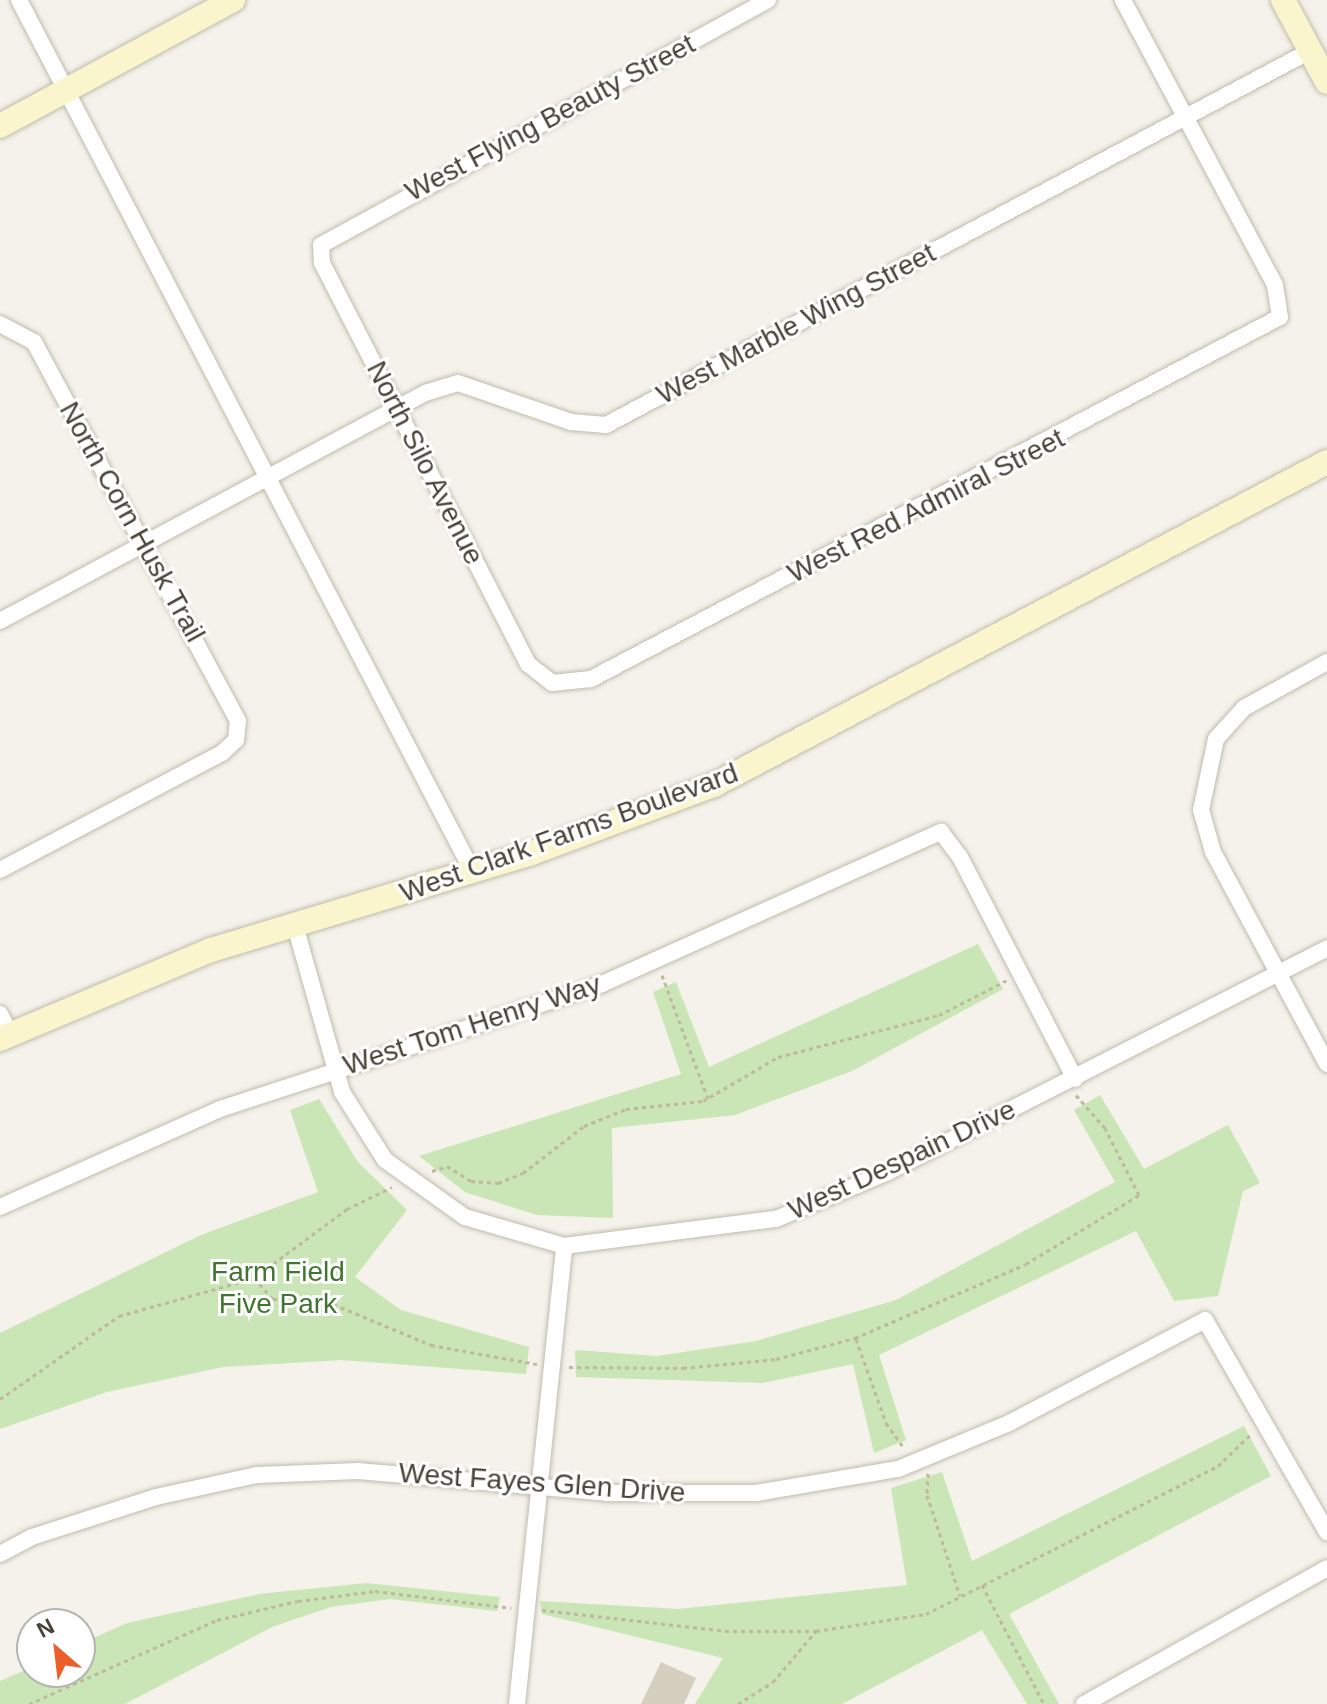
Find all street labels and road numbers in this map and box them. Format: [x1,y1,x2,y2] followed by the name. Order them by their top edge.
[399,27,701,209] street label: West Flying Beauty Street
[651,236,941,412] street label: West Marble Wing Street
[359,355,491,571] street label: North Silo Avenue
[52,396,212,648] street label: North Corn Husk Trail
[781,421,1071,591] street label: West Red Admiral Street
[395,756,743,910] street label: West Clark Farms Boulevard
[339,967,605,1083] street label: West Tom Henry Way
[783,1093,1021,1227] street label: West Despain Drive
[398,1456,686,1510] street label: West Fayes Glen Drive

